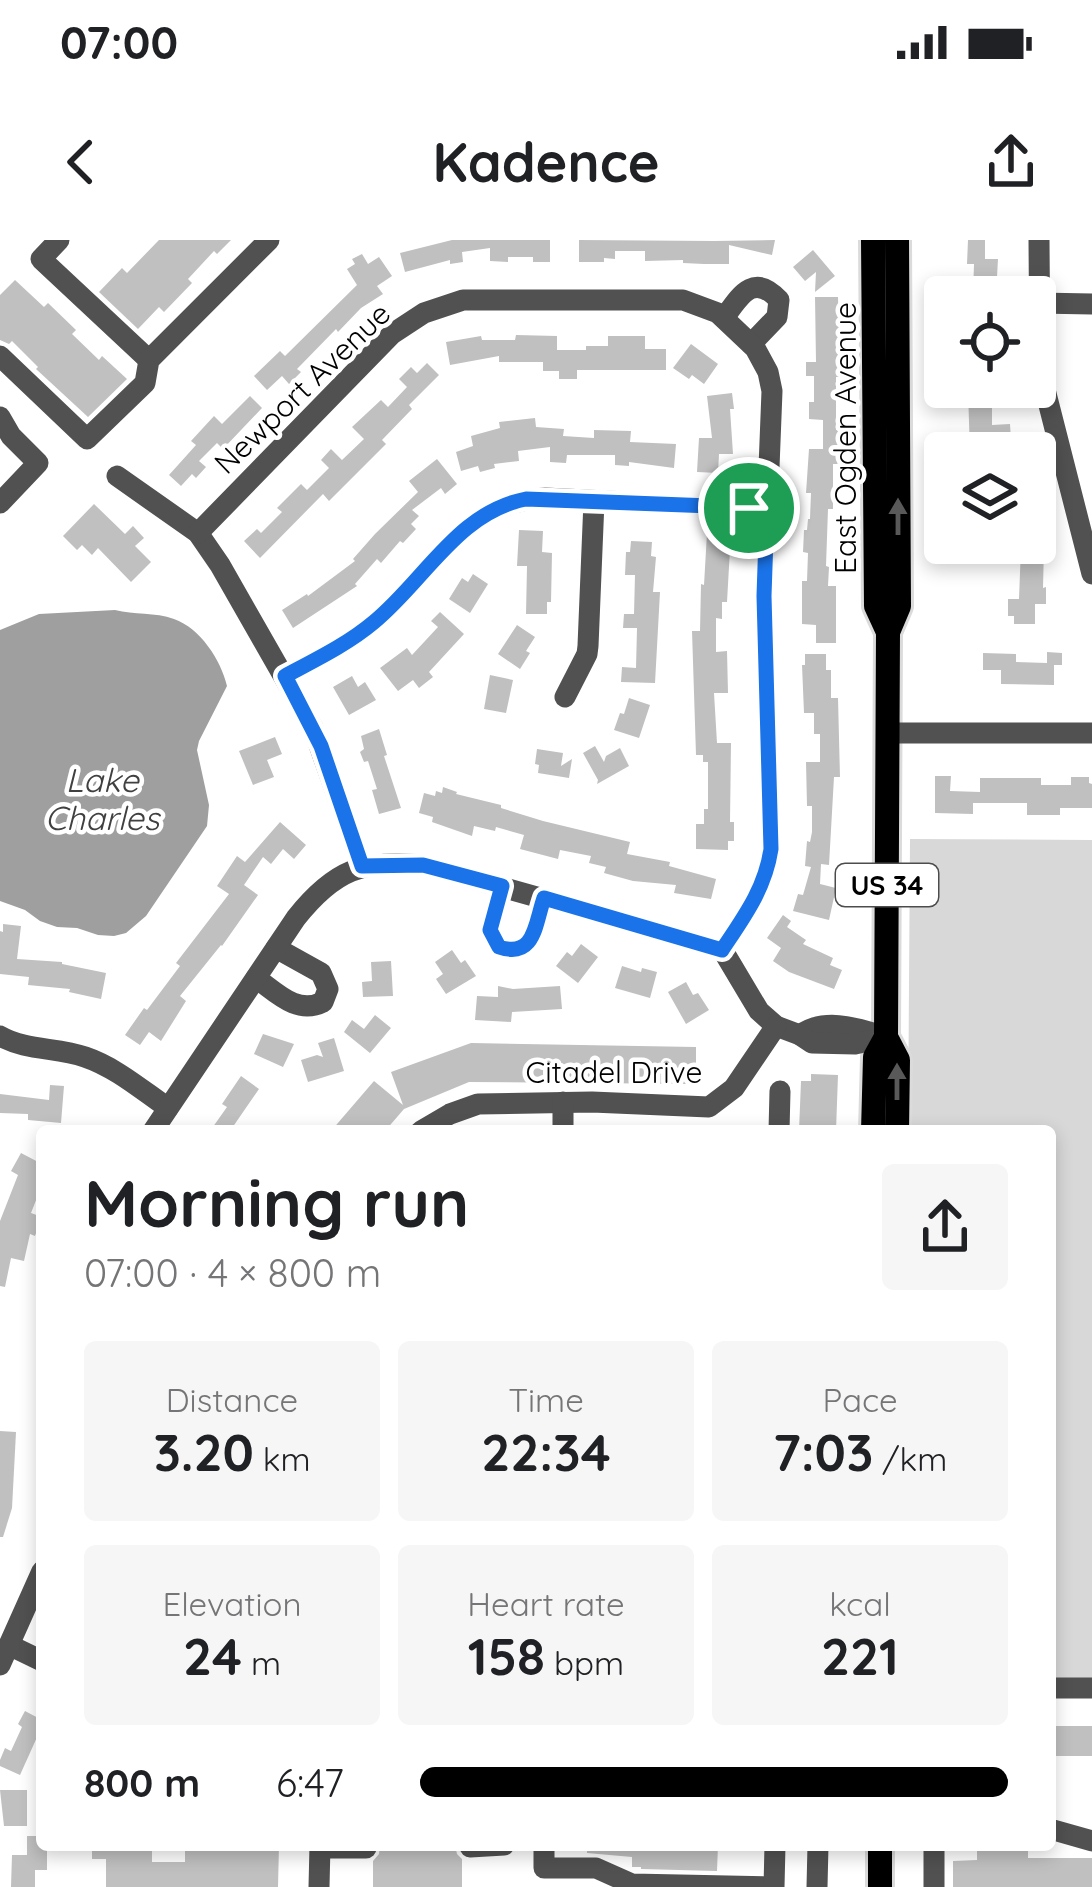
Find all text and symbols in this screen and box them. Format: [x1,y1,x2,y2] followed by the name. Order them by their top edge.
[60,14,178,70] text: 07:00
[432,128,660,196] text: Kadence
[48,129,114,195] icon: back
[978,129,1044,195] icon: share
[924,276,1056,564] map controls
[924,276,1056,408] button: locate
[206,294,398,482] street label: Newport Avenue
[826,302,864,574] street label: East Ogden Avenue
[924,432,1056,564] button: layers
[698,457,800,559] pin
[716,475,782,541] icon: arrive
[888,497,908,535] one-way arrow
[45,759,162,838] water label: Lake Charles
[836,864,938,906] road number: US 34
[526,1053,702,1091] street label: Citadel Drive
[888,1062,907,1100] one-way arrow
[84,1161,469,1244] text: Morning run
[882,1164,1008,1290] button: share
[84,1248,381,1297] text: 07:00 · 4 × 800 m
[166,1379,298,1420] text: Distance
[508,1379,584,1420] text: Time
[822,1379,898,1420] text: Pace
[153,1420,254,1484] text: 3.20
[481,1420,611,1484] text: 22:34
[773,1420,873,1484] text: 7:03
[254,1438,311,1479] text: km
[873,1438,947,1479] text: /km
[162,1583,302,1624] text: Elevation
[467,1583,625,1624] text: Heart rate
[829,1583,891,1624] text: kcal
[183,1624,242,1688] text: 24
[468,1624,545,1688] text: 158
[821,1624,899,1688] text: 221
[242,1642,281,1683] text: m
[545,1642,624,1683] text: bpm
[84,1758,200,1807] text: 800 m
[276,1758,344,1807] text: 6:47

